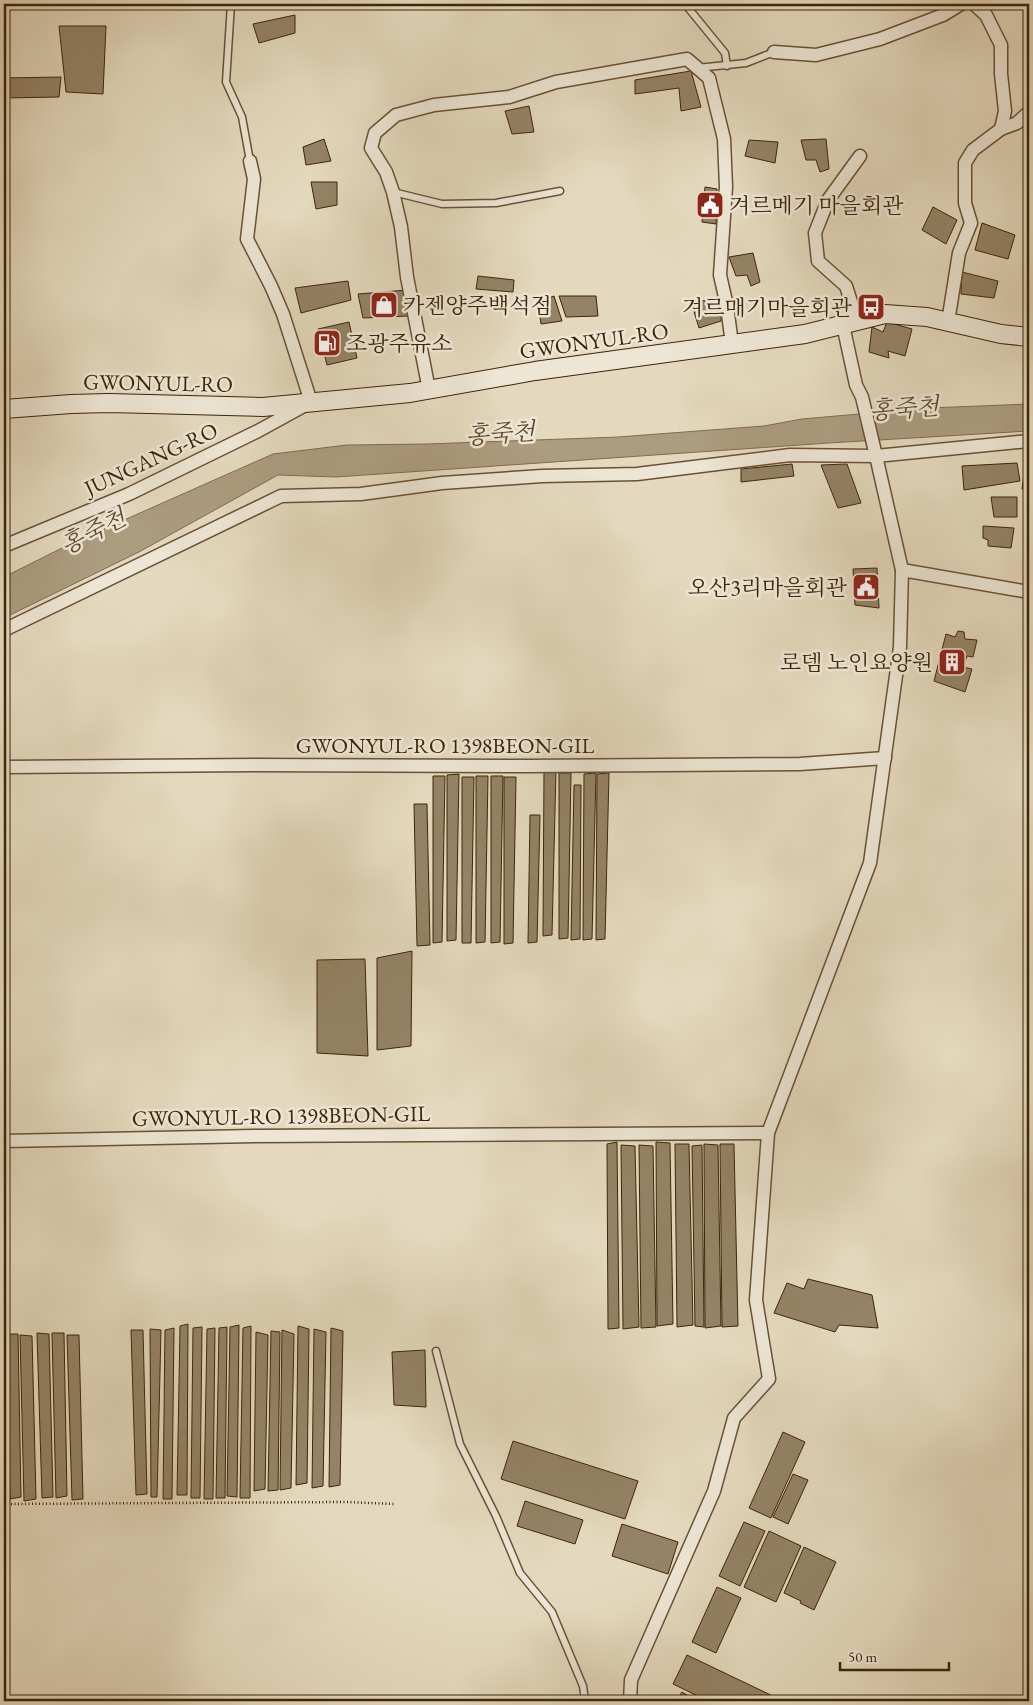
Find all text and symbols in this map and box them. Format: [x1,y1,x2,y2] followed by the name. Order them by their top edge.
[695,190,725,220] public building icon: 겨르메기 마을회관
[729,191,904,220] place label: 겨르메기 마을회관
[369,290,399,320] shop icon: 카젠양주백석점
[403,291,552,320] place label: 카젠양주백석점
[856,292,886,322] bus stop icon: 겨르매기마을회관
[682,293,853,322] place label: 겨르매기마을회관
[518,316,670,366] street label: GWONYUL-RO
[312,328,342,358] fuel station icon: 조광주유소
[346,329,452,358] place label: 조광주유소
[83,367,233,399] street label: GWONYUL-RO
[868,390,942,426] water label: 홍죽천
[78,415,223,503] street label: JUNGANG-RO
[464,415,538,451] water label: 홍죽천
[55,501,133,561] water label: 홍죽천
[851,572,881,602] public building icon: 오산3리마을회관
[688,573,848,602] place label: 오산3리마을회관
[937,647,967,677] building icon: 로뎀 노인요양원
[780,648,933,677] place label: 로뎀 노인요양원
[296,731,594,760] street label: GWONYUL-RO 1398BEON-GIL
[132,1099,431,1133] street label: GWONYUL-RO 1398BEON-GIL
[840,1640,949,1672] scale bar
[848,1647,877,1666] text: 50 m

